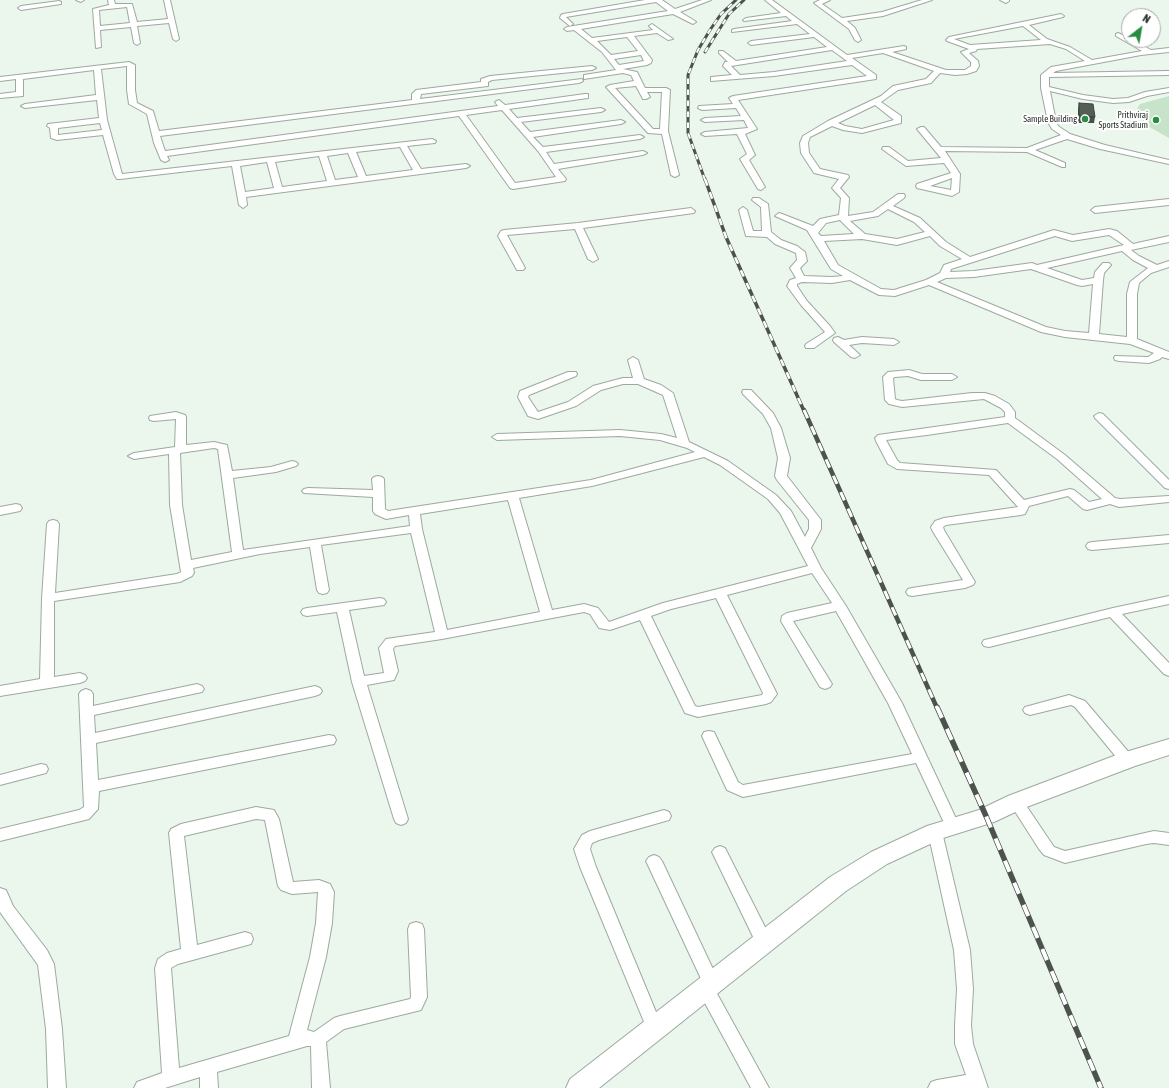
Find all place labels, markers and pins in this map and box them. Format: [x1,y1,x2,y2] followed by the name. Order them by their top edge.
[1098,110,1148,131] place label: Prithviraj Sports Stadium
[1023,114,1077,124] place label: Sample Building
[1080,114,1090,124] marker: Sample Building
[1151,115,1161,125] marker: Prithviraj Sports Stadium

